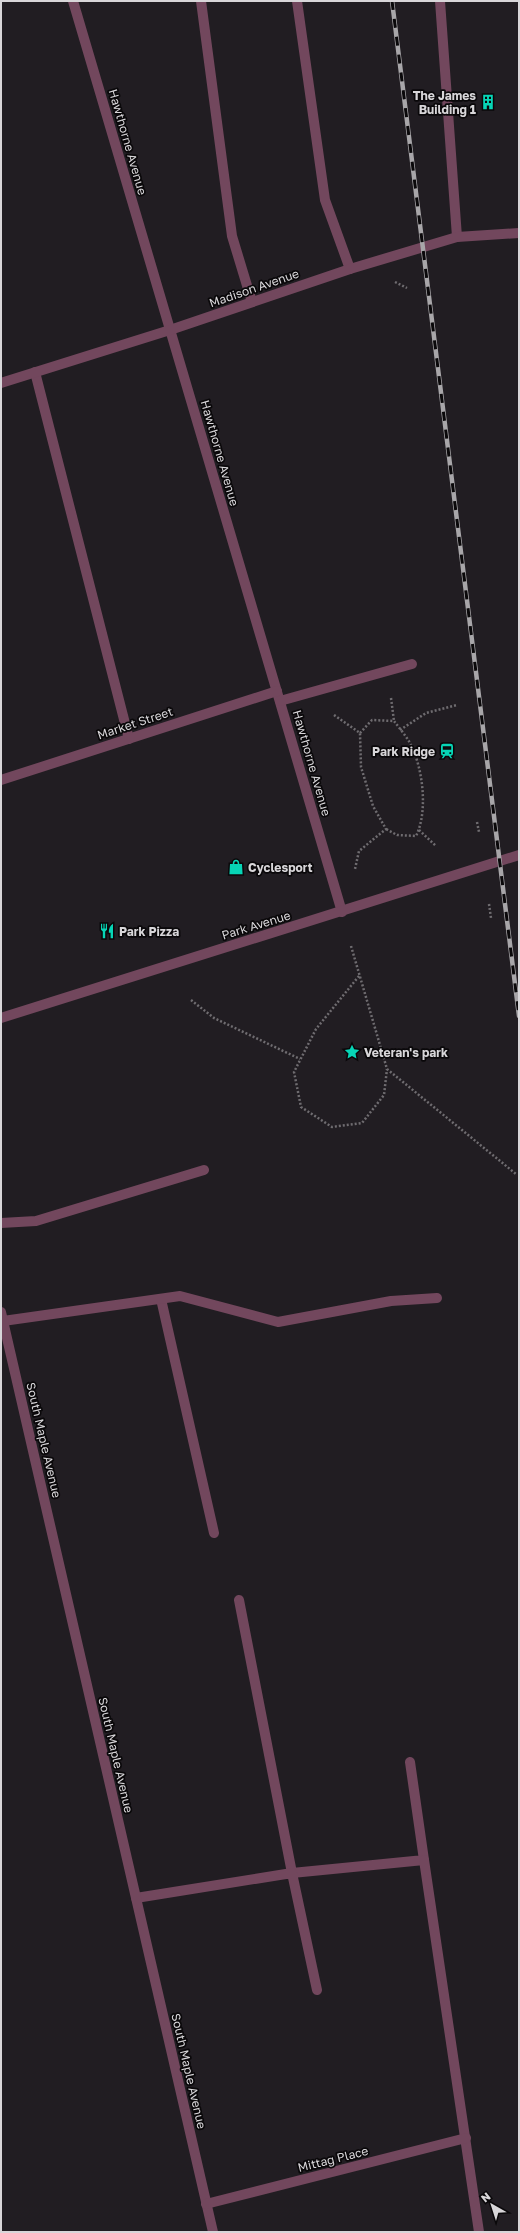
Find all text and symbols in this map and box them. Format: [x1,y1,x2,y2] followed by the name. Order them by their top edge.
[106,87,150,197] street label: Hawthorne Avenue
[413,88,476,117] place label: The James Building 1
[479,93,497,111] building icon: The James Building 1
[207,266,301,310] street label: Madison Avenue
[198,398,242,508] street label: Hawthorne Avenue
[95,704,175,742] street label: Market Street
[290,708,334,818] street label: Hawthorne Avenue
[438,742,456,760] station icon: Park Ridge
[372,744,435,759] place label: Park Ridge
[227,858,245,876] shop icon: Cyclesport
[248,860,313,875] place label: Cyclesport
[220,907,292,943] street label: Park Avenue
[98,922,116,940] restaurant icon: Park Pizza
[119,924,179,939] place label: Park Pizza
[343,1043,361,1061] place icon: Veteran's park
[364,1045,448,1060] place label: Veteran's park
[23,1381,65,1499] street label: South Maple Avenue
[95,1696,137,1814] street label: South Maple Avenue
[168,2012,210,2130] street label: South Maple Avenue
[296,2143,370,2175] street label: Mittag Place
[472,2185,512,2225] north arrow
[478,2189,493,2205] text: N

